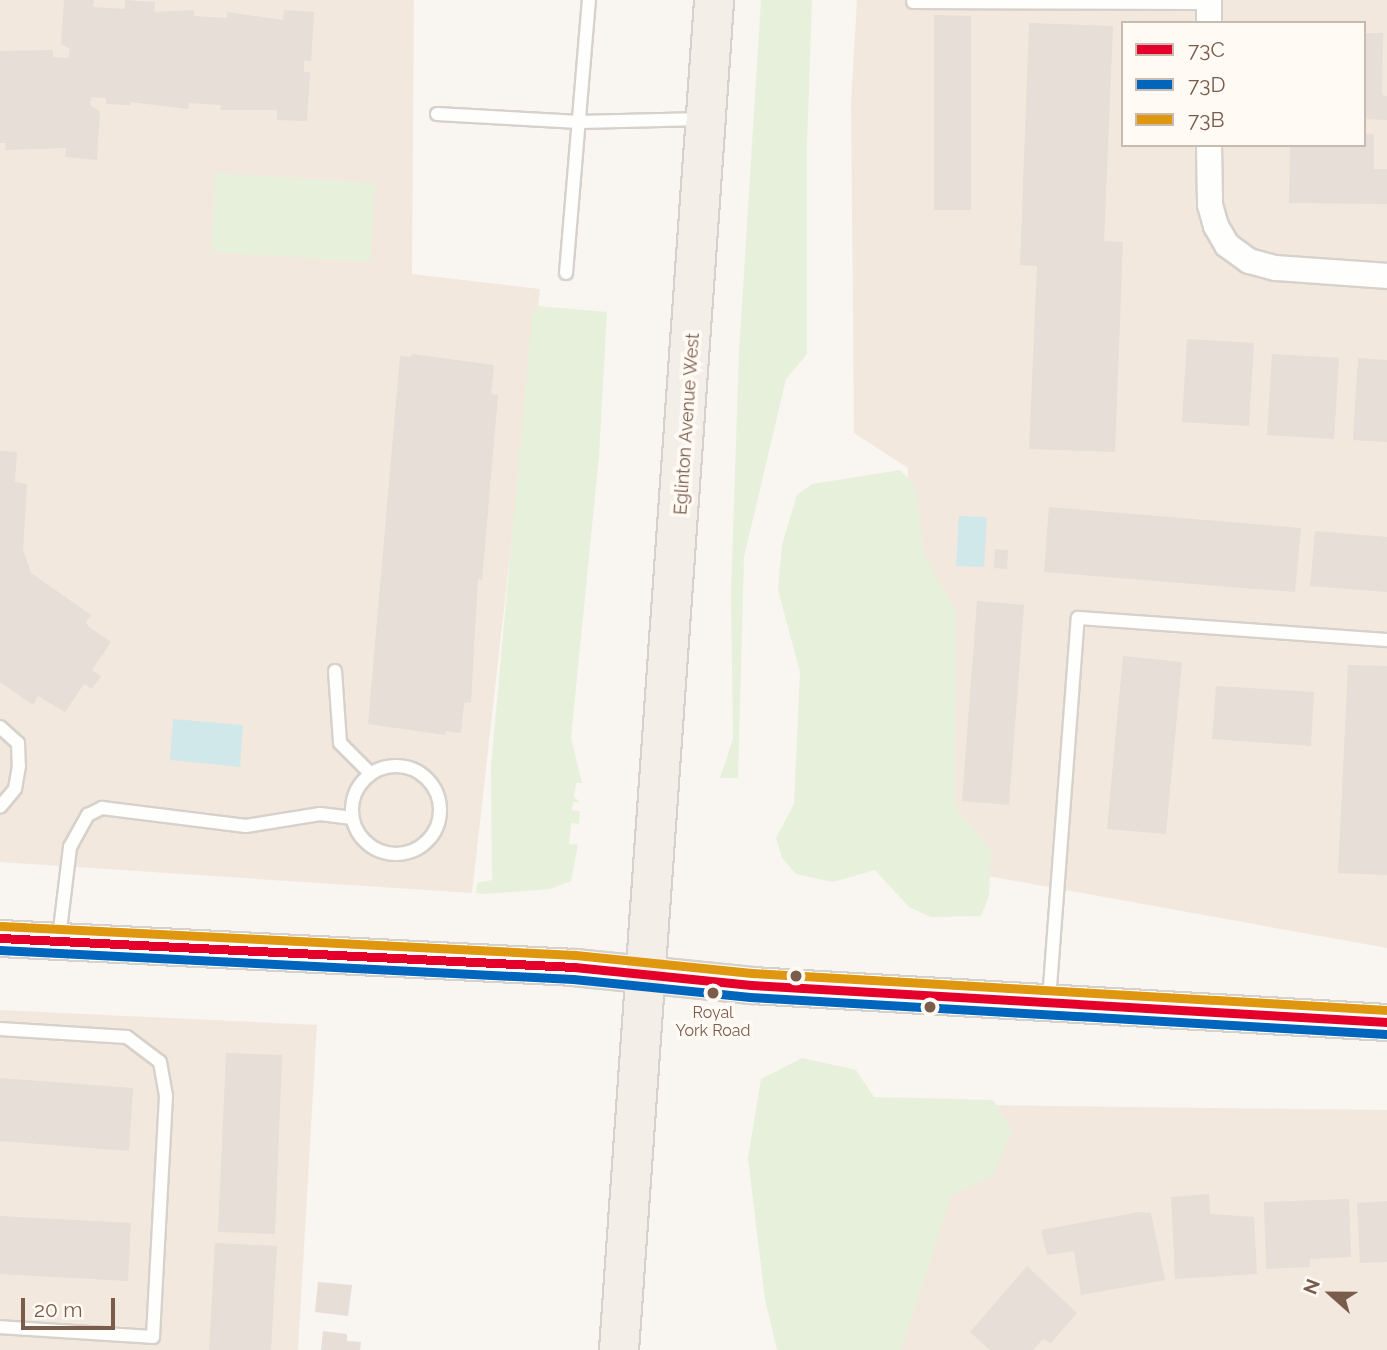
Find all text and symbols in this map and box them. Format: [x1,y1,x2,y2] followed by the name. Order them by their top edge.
[1121,21,1366,147] legend
[1188,37,1225,62] text: 73C
[1188,72,1225,97] text: 73D
[1188,107,1224,132] text: 73B
[670,332,704,516] street label: Eglinton Avenue West
[789,969,803,983] unlabelled marker
[706,986,720,1000] marker: Royal York Road
[923,1000,937,1014] unlabelled marker
[675,1003,751,1041] place label: Royal York Road
[1296,1259,1366,1329] north arrow
[1299,1276,1324,1297] text: N
[24,1284,119,1328] scale bar
[34,1297,82,1322] text: 20 m

